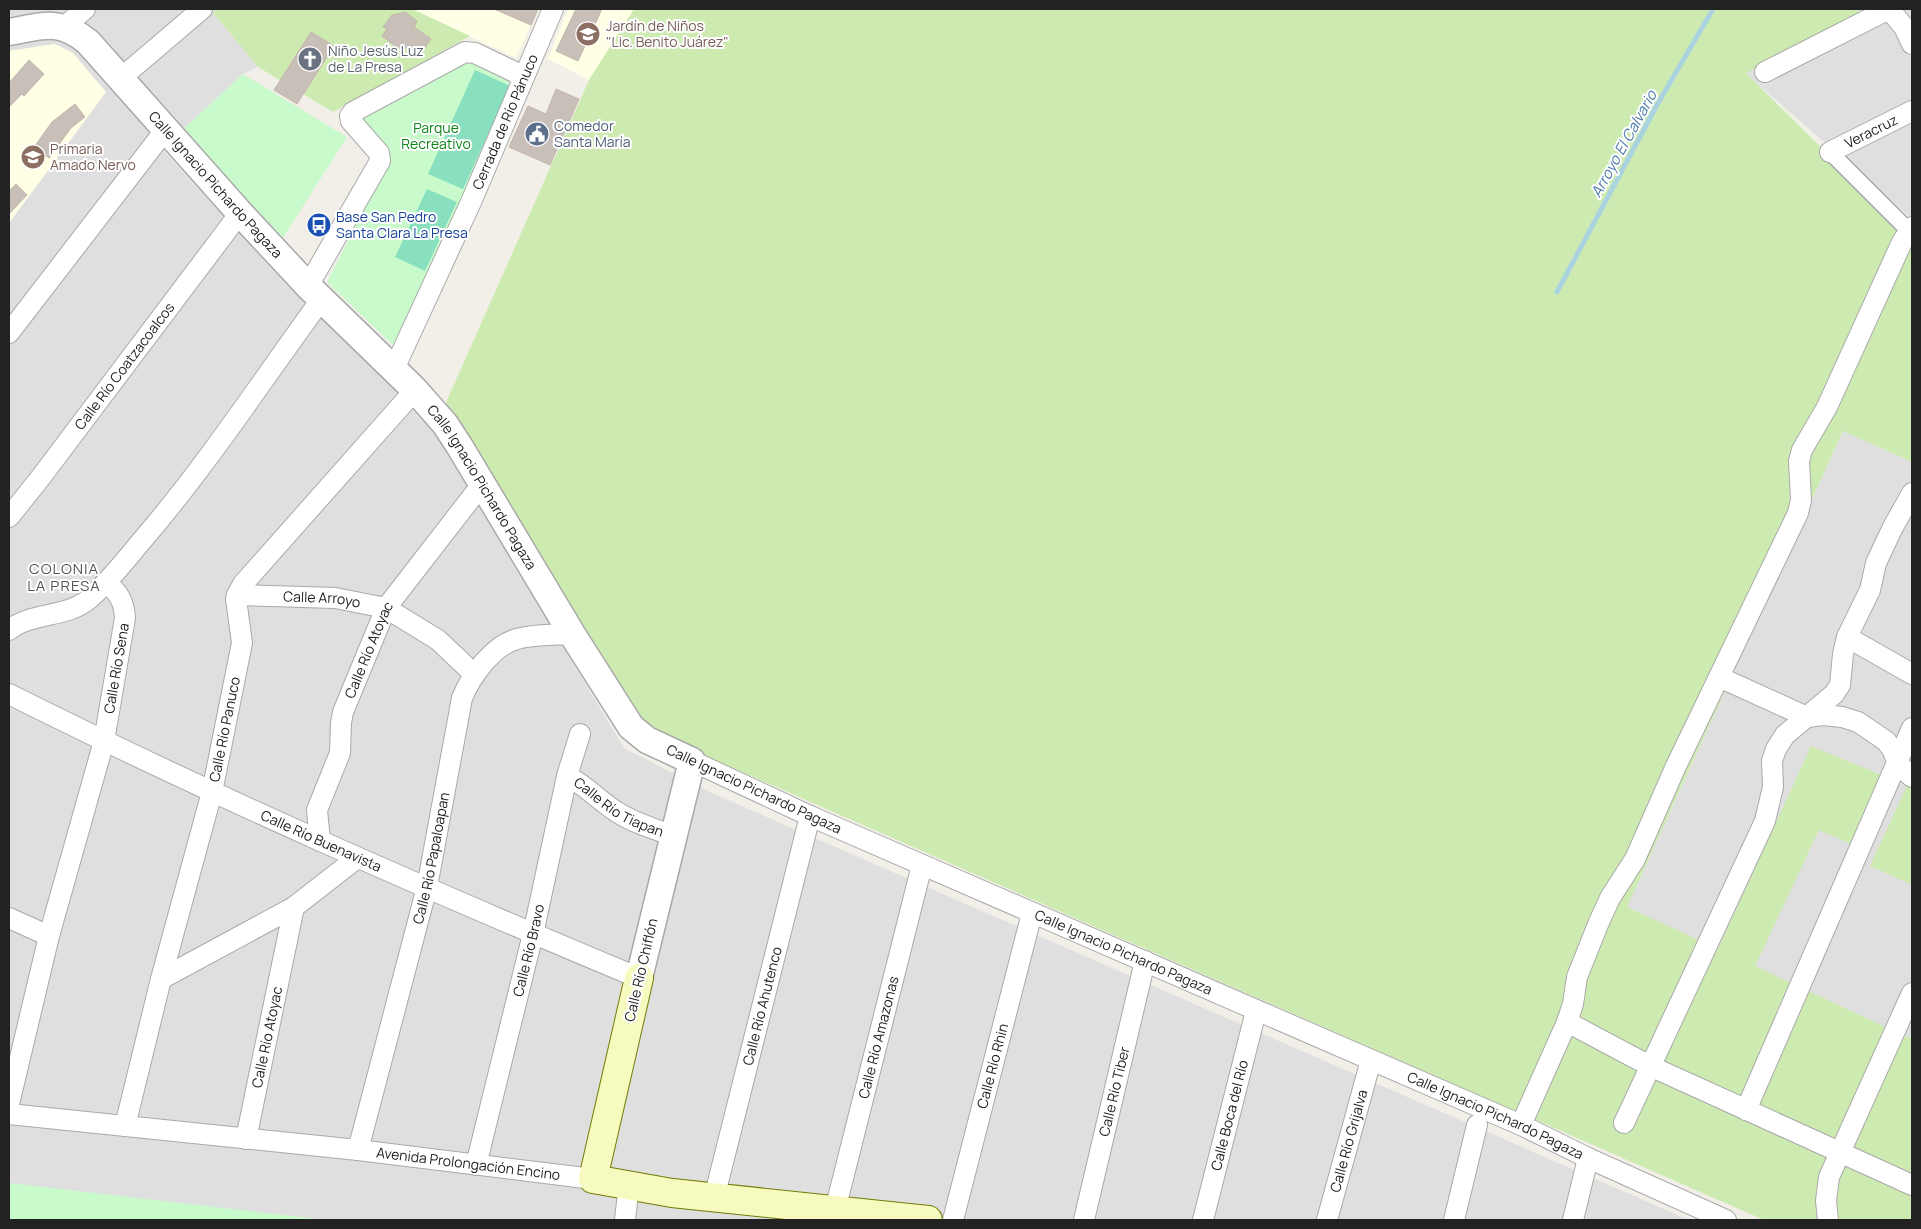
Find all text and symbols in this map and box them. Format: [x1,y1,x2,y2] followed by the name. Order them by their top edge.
[606,16,729,51] place label: Jardín de Niños "Lic. Benito Juárez"
[575,21,601,47] school or university icon: Jardín de Niños "Lic. Benito Juárez"
[328,41,424,76] place label: Niño Jesús Luz de La Presa
[297,46,323,72] church icon: Niño Jesús Luz de La Presa
[467,51,542,192] street label: Cerrada de Río Pánuco
[1585,86,1662,201] water label: Arroyo El Calvario
[145,107,287,262] street label: Calle Ignacio Pichardo Pagaza
[1841,110,1901,152] street label: Veracruz
[554,116,631,151] place label: Comedor Santa María
[401,118,471,153] park label: Parque Recreativo
[524,121,550,147] public building icon: Comedor Santa María
[50,139,136,174] place label: Primaria Amado Nervo
[20,144,46,170] school or university icon: Primaria Amado Nervo
[336,207,468,242] place label: Base San Pedro Santa Clara La Presa
[306,212,332,238] bus stop icon: Base San Pedro Santa Clara La Presa
[70,298,178,434] street label: Calle Río Coatzacoalcos
[423,400,541,573] street label: Calle Ignacio Pichardo Pagaza
[27,558,101,596] district label: COLONIA LA PRESA
[283,586,362,612] street label: Calle Arroyo
[340,597,397,701] street label: Calle Río Atoyac
[99,622,133,715] street label: Calle Río Sena
[204,675,244,784] street label: Calle Río Panuco
[663,739,845,838] street label: Calle Ignacio Pichardo Pagaza
[571,772,666,841] street label: Calle Río Tiapan
[408,791,453,926] street label: Calle Río Papaloapan
[258,805,385,876] street label: Calle Río Buenavista
[508,902,548,999] street label: Calle Río Bravo
[1032,905,1215,999] street label: Calle Ignacio Pichardo Pagaza
[619,916,662,1023] street label: Calle Río Chiflón
[738,945,786,1067] street label: Calle Río Ahutenco
[853,974,903,1101] street label: Calle Río Amazonas
[247,984,286,1089] street label: Calle Río Atoyac
[972,1021,1012,1111] street label: Calle Río Rhin
[1094,1045,1134,1138] street label: Calle Río Tiber
[1206,1058,1252,1173] street label: Calle Boca del Río
[1404,1067,1587,1163] street label: Calle Ignacio Pichardo Pagaza
[1325,1087,1371,1194] street label: Calle Río Grijalva
[375,1142,561,1184] street label: Avenida Prolongación Encino

